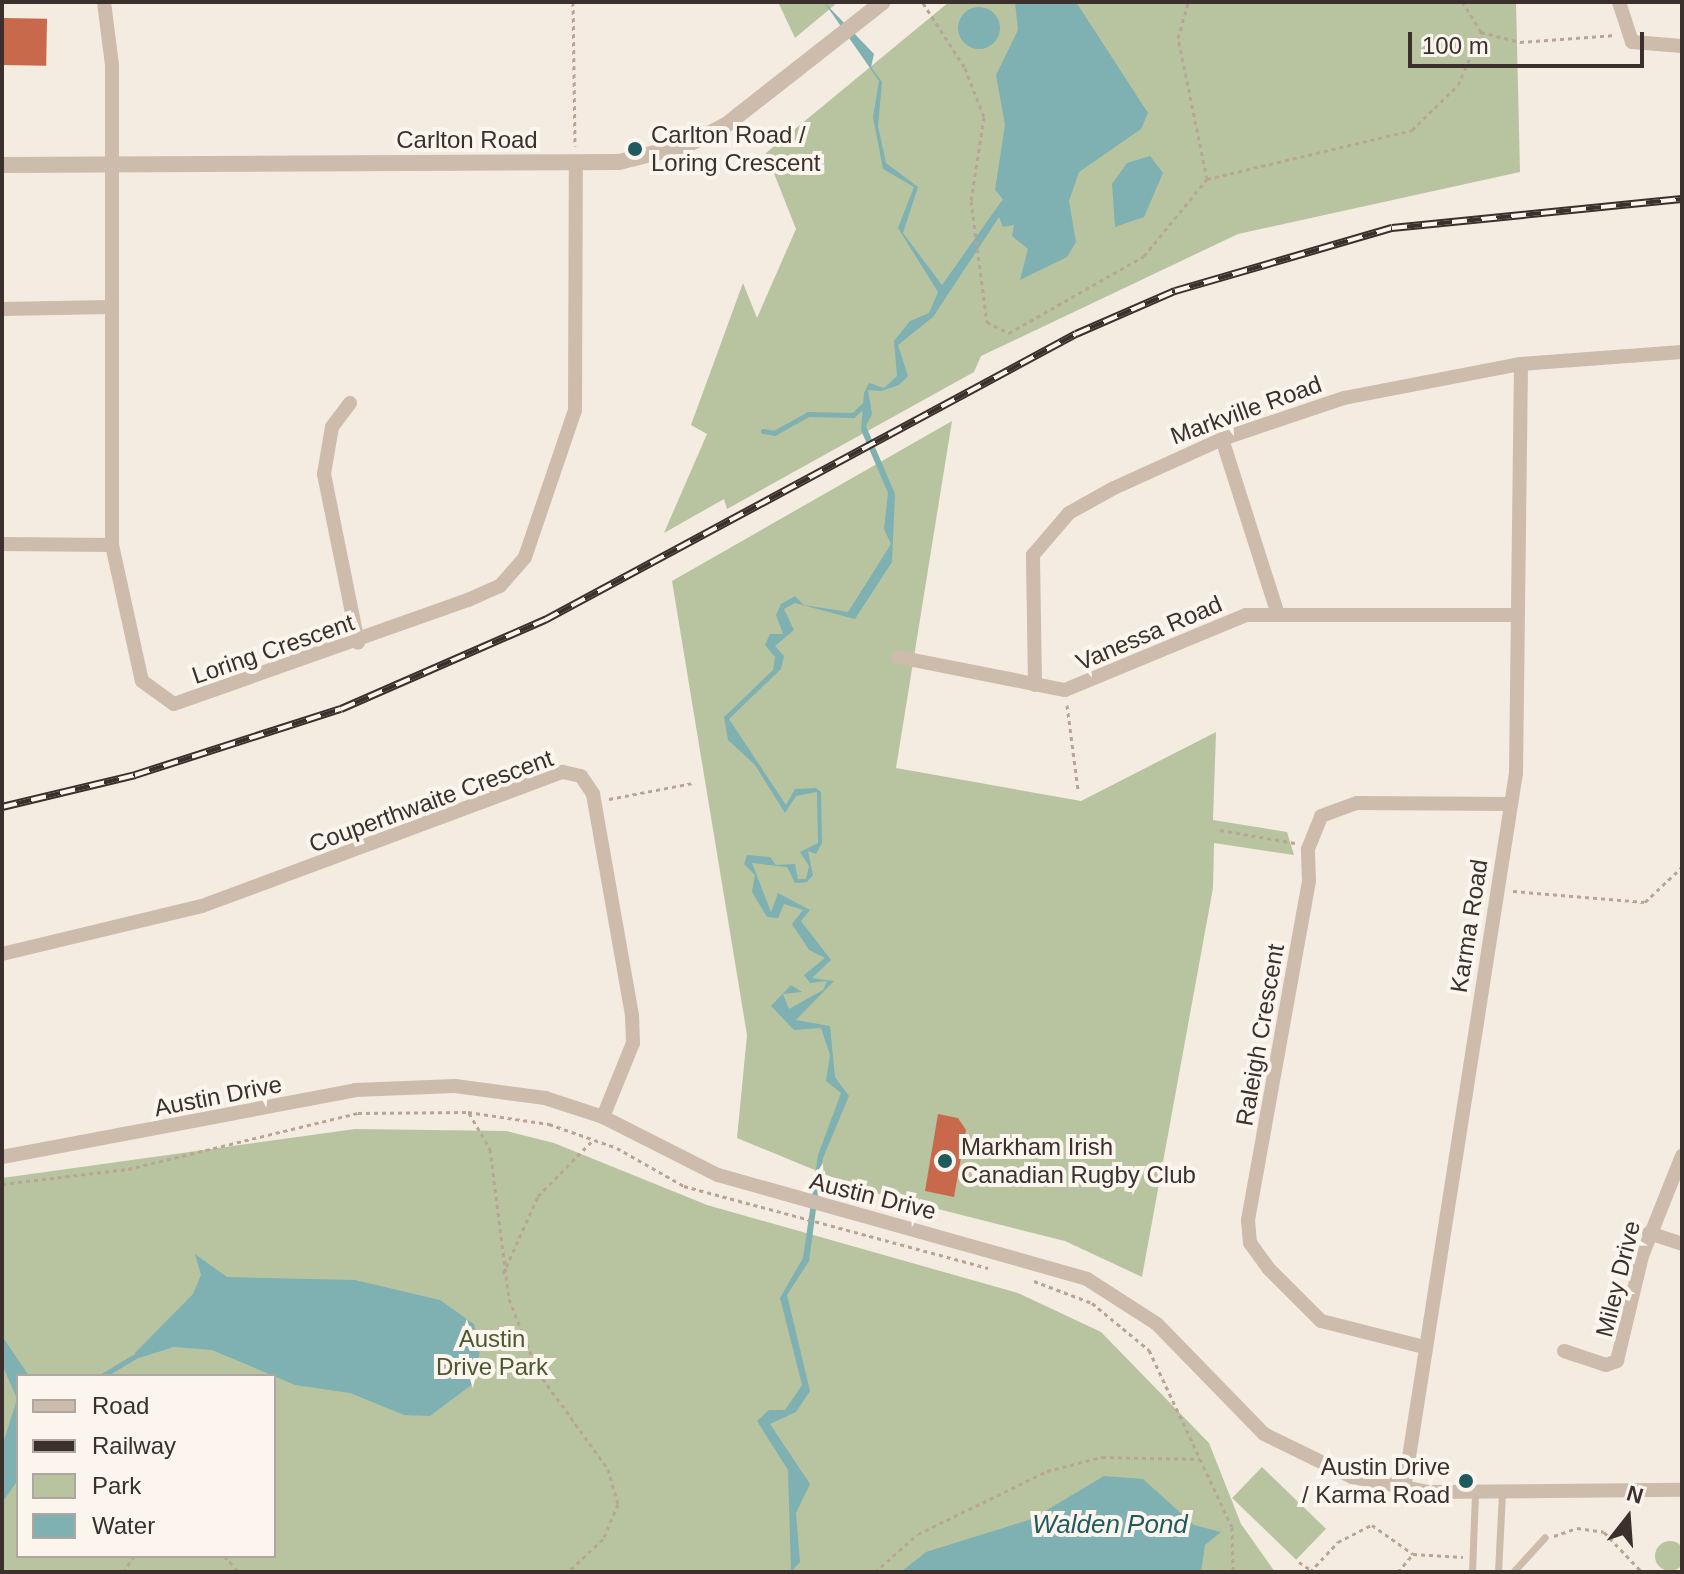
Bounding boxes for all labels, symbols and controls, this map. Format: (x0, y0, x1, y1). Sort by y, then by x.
scale bar (1412, 16, 1648, 66)
text: 100 m (1422, 32, 1489, 59)
place label: Carlton Road / Loring Crescent (651, 121, 820, 177)
street label: Carlton Road (396, 126, 538, 154)
marker: Carlton Road / Loring Crescent (626, 140, 644, 158)
street label: Markville Road (1167, 369, 1325, 451)
street label: Vanessa Road (1072, 589, 1226, 677)
street label: Loring Crescent (188, 608, 358, 690)
street label: Couperthwaite Crescent (305, 743, 557, 859)
street label: Karma Road (1444, 857, 1494, 995)
street label: Raleigh Crescent (1230, 942, 1290, 1128)
street label: Austin Drive (152, 1070, 284, 1122)
place label: Markham Irish Canadian Rugby Club (961, 1133, 1196, 1189)
marker: Markham Irish Canadian Rugby Club (936, 1152, 954, 1170)
street label: Austin Drive (807, 1166, 939, 1226)
street label: Miley Drive (1590, 1218, 1646, 1340)
park label: Austin Drive Park (436, 1325, 548, 1381)
legend (16, 1374, 276, 1558)
text: Road (92, 1392, 149, 1419)
text: Railway (92, 1432, 176, 1459)
place label: Austin Drive / Karma Road (1302, 1453, 1450, 1509)
text: Park (92, 1472, 141, 1499)
marker: Austin Drive / Karma Road (1457, 1472, 1475, 1490)
north arrow (1588, 1478, 1668, 1558)
text: N (1624, 1480, 1646, 1509)
water label: Walden Pond (1032, 1509, 1188, 1541)
text: Water (92, 1512, 155, 1539)

